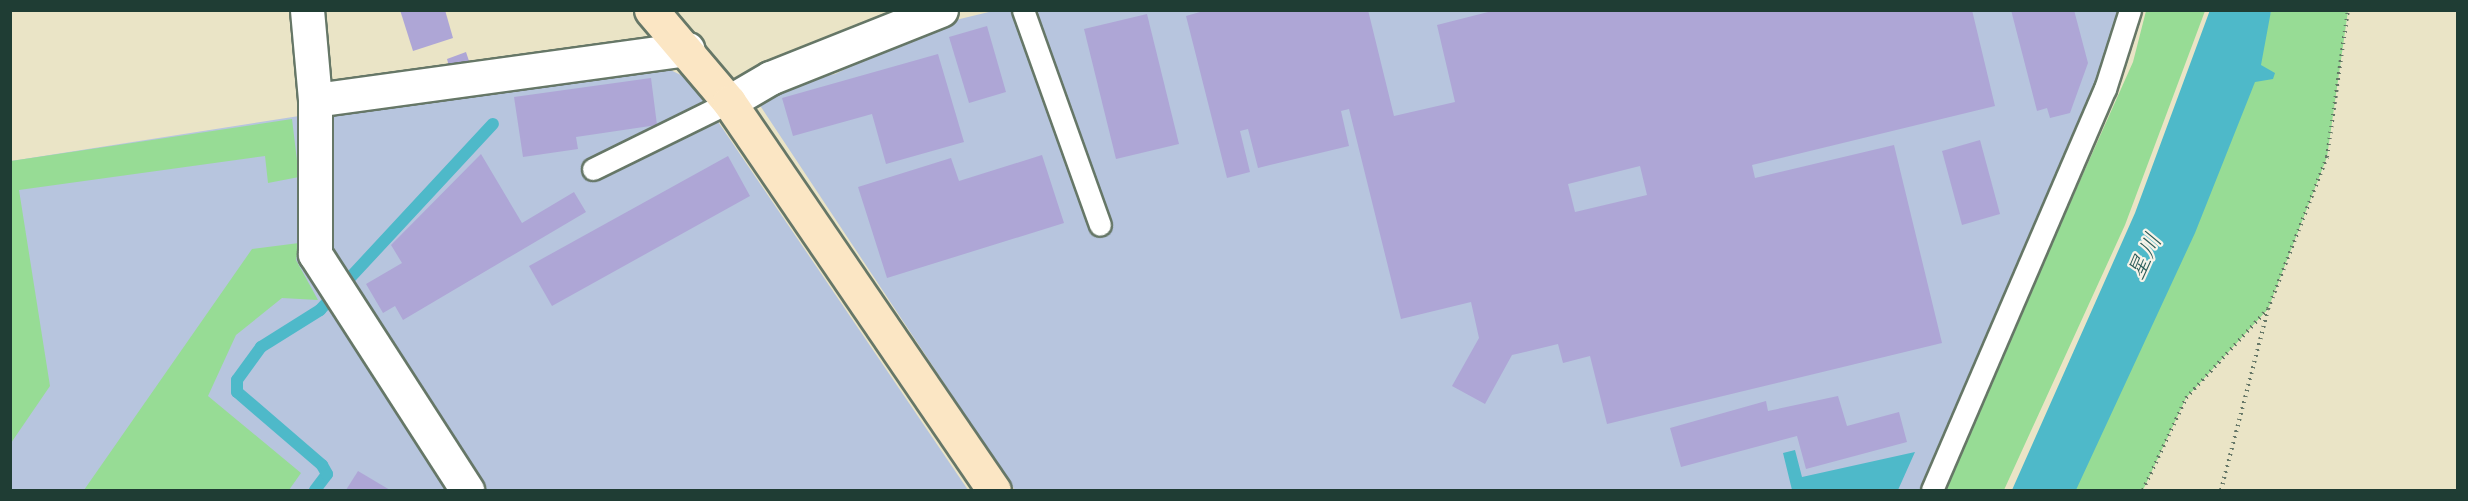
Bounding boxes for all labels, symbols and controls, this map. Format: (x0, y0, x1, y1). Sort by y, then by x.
water label: 星川 (2123, 229, 2169, 285)

